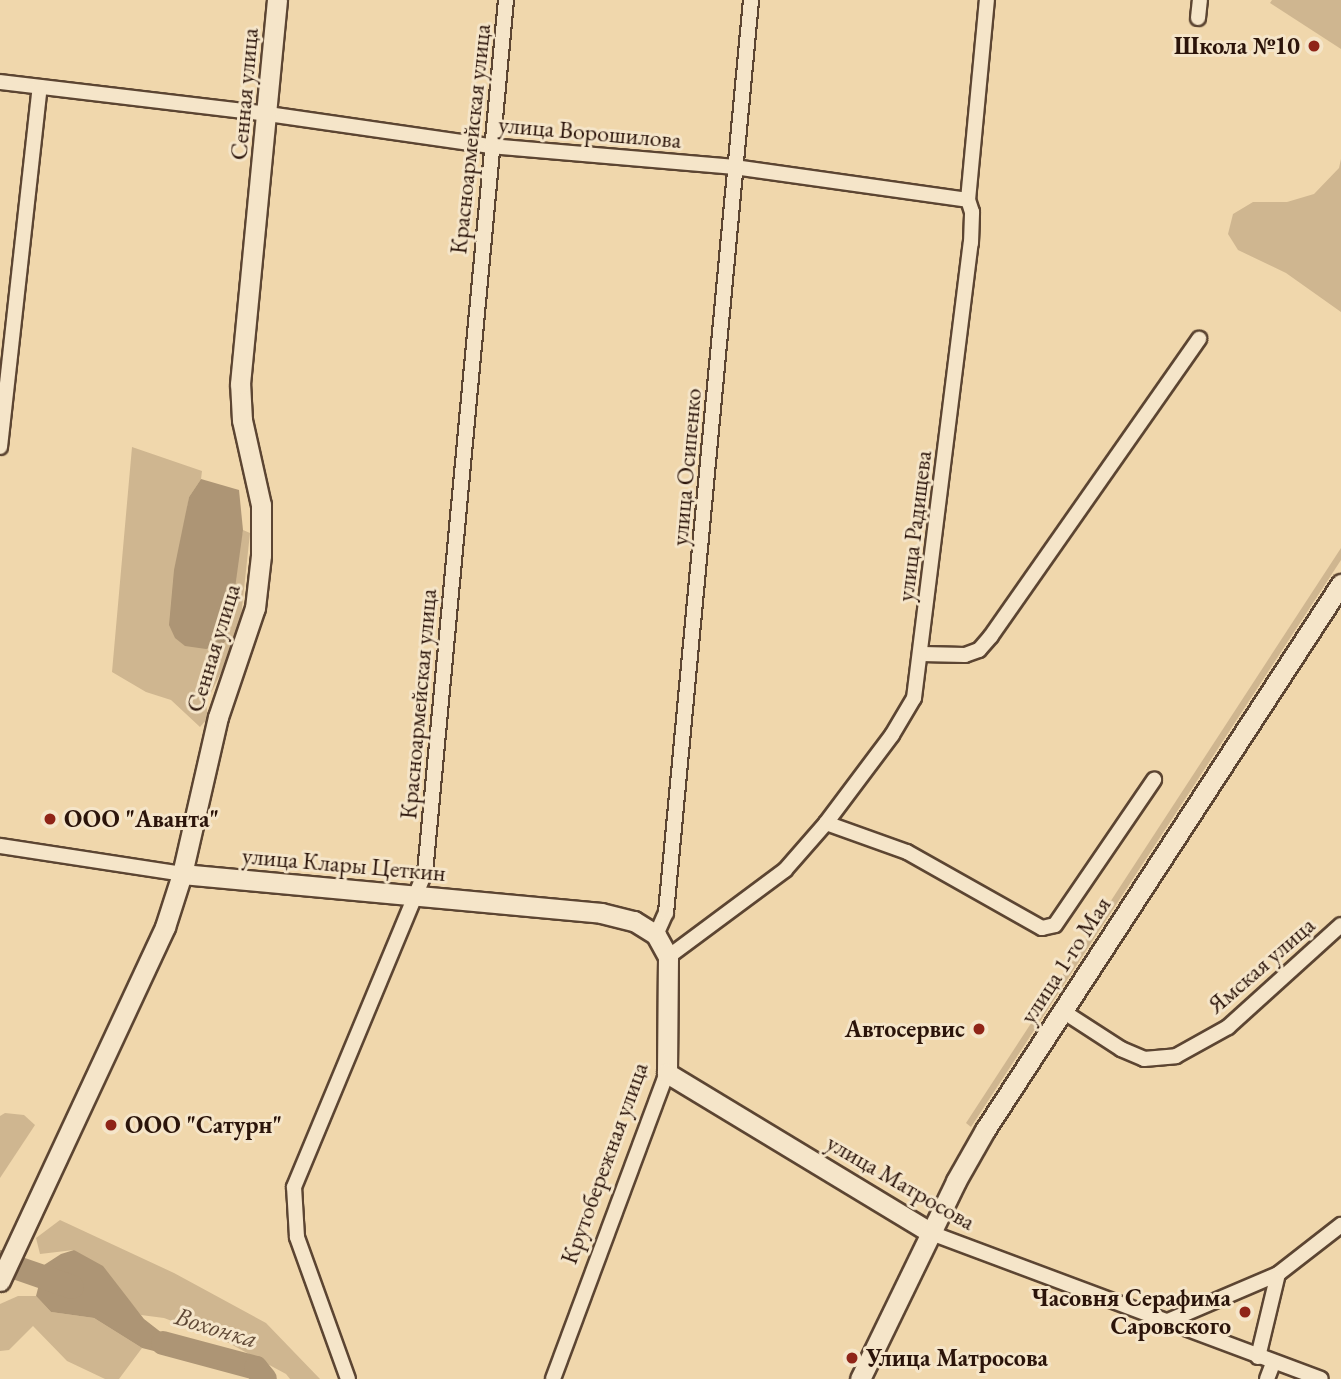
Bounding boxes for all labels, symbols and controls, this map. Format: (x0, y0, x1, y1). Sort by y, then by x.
street label: Красноармейская улица (444, 23, 496, 255)
street label: Сенная улица (224, 27, 264, 161)
place label: Школа №10 (1174, 32, 1300, 60)
marker: Школа №10 (1306, 38, 1322, 54)
street label: улица Ворошилова (497, 110, 683, 154)
street label: улица Осипенко (665, 387, 707, 547)
street label: улица Радищева (890, 449, 938, 603)
street label: Сенная улица (180, 580, 246, 716)
street label: Красноармейская улица (394, 588, 442, 820)
place label: ООО "Аванта" (64, 805, 219, 833)
marker: ООО "Аванта" (42, 811, 58, 827)
street label: улица Клары Цеткин (241, 841, 447, 887)
street label: улица 1-го Мая (1013, 891, 1117, 1029)
street label: Ямская улица (1201, 911, 1321, 1019)
place label: Автосервис (845, 1015, 965, 1043)
marker: Автосервис (971, 1021, 987, 1037)
street label: Крутобережная улица (554, 1058, 654, 1268)
place label: ООО "Сатурн" (125, 1111, 282, 1139)
marker: ООО "Сатурн" (103, 1117, 119, 1133)
street label: улица Матросова (822, 1128, 980, 1236)
place label: Часовня Серафима Саровского (1031, 1284, 1231, 1340)
water label: Вохонка (171, 1301, 261, 1355)
marker: Часовня Серафима Саровского (1237, 1304, 1253, 1320)
place label: Улица Матросова (866, 1344, 1048, 1372)
marker: Улица Матросова (844, 1350, 860, 1366)

